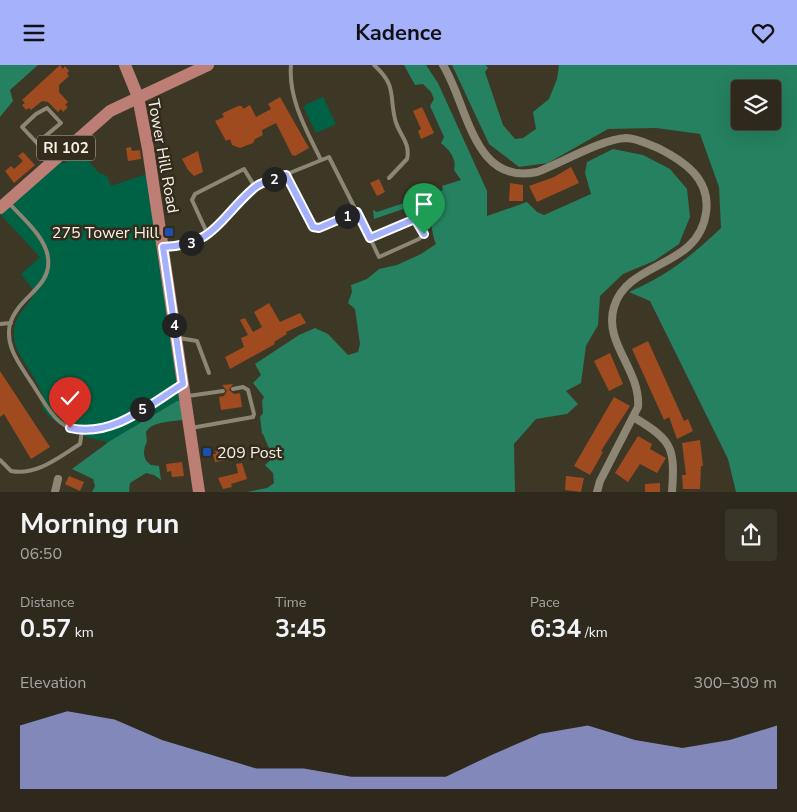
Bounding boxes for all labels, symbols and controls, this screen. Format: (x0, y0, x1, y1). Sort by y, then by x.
text: Kadence (355, 18, 442, 48)
icon: menu (20, 19, 48, 47)
icon: heart (749, 19, 777, 47)
map controls (731, 80, 781, 130)
button: layers (731, 80, 781, 130)
street label: Tower Hill Road (142, 97, 184, 215)
road number: RI 102 (37, 135, 95, 161)
pin: 2 (262, 167, 286, 191)
text: 2 (270, 170, 279, 189)
pin (403, 183, 445, 234)
icon: arrive (410, 190, 438, 218)
pin: 1 (334, 203, 360, 229)
text: 1 (343, 207, 352, 226)
place label: 275 Tower Hill (52, 222, 159, 244)
marker: 275 Tower Hill (163, 226, 175, 238)
pin: 3 (178, 231, 204, 255)
text: 3 (187, 234, 196, 253)
pin: 4 (162, 313, 186, 337)
text: 4 (170, 316, 179, 335)
pin (49, 377, 91, 428)
icon: check (56, 384, 84, 412)
pin: 5 (130, 397, 154, 421)
text: 5 (138, 400, 147, 419)
place label: 209 Post (217, 442, 282, 464)
marker: 209 Post (201, 446, 213, 458)
text: Morning run (20, 505, 179, 543)
button: share (725, 509, 777, 561)
text: 06:50 (20, 543, 62, 565)
text: Distance (20, 593, 74, 612)
text: Time (275, 593, 306, 612)
text: Pace (530, 593, 560, 612)
text: 0.57 (20, 612, 71, 646)
text: 3:45 (275, 612, 326, 646)
text: 6:34 (530, 612, 581, 646)
text: km (71, 623, 94, 642)
text: /km (581, 623, 608, 642)
text: Elevation (20, 672, 86, 694)
text: 300–309 m (694, 672, 777, 694)

